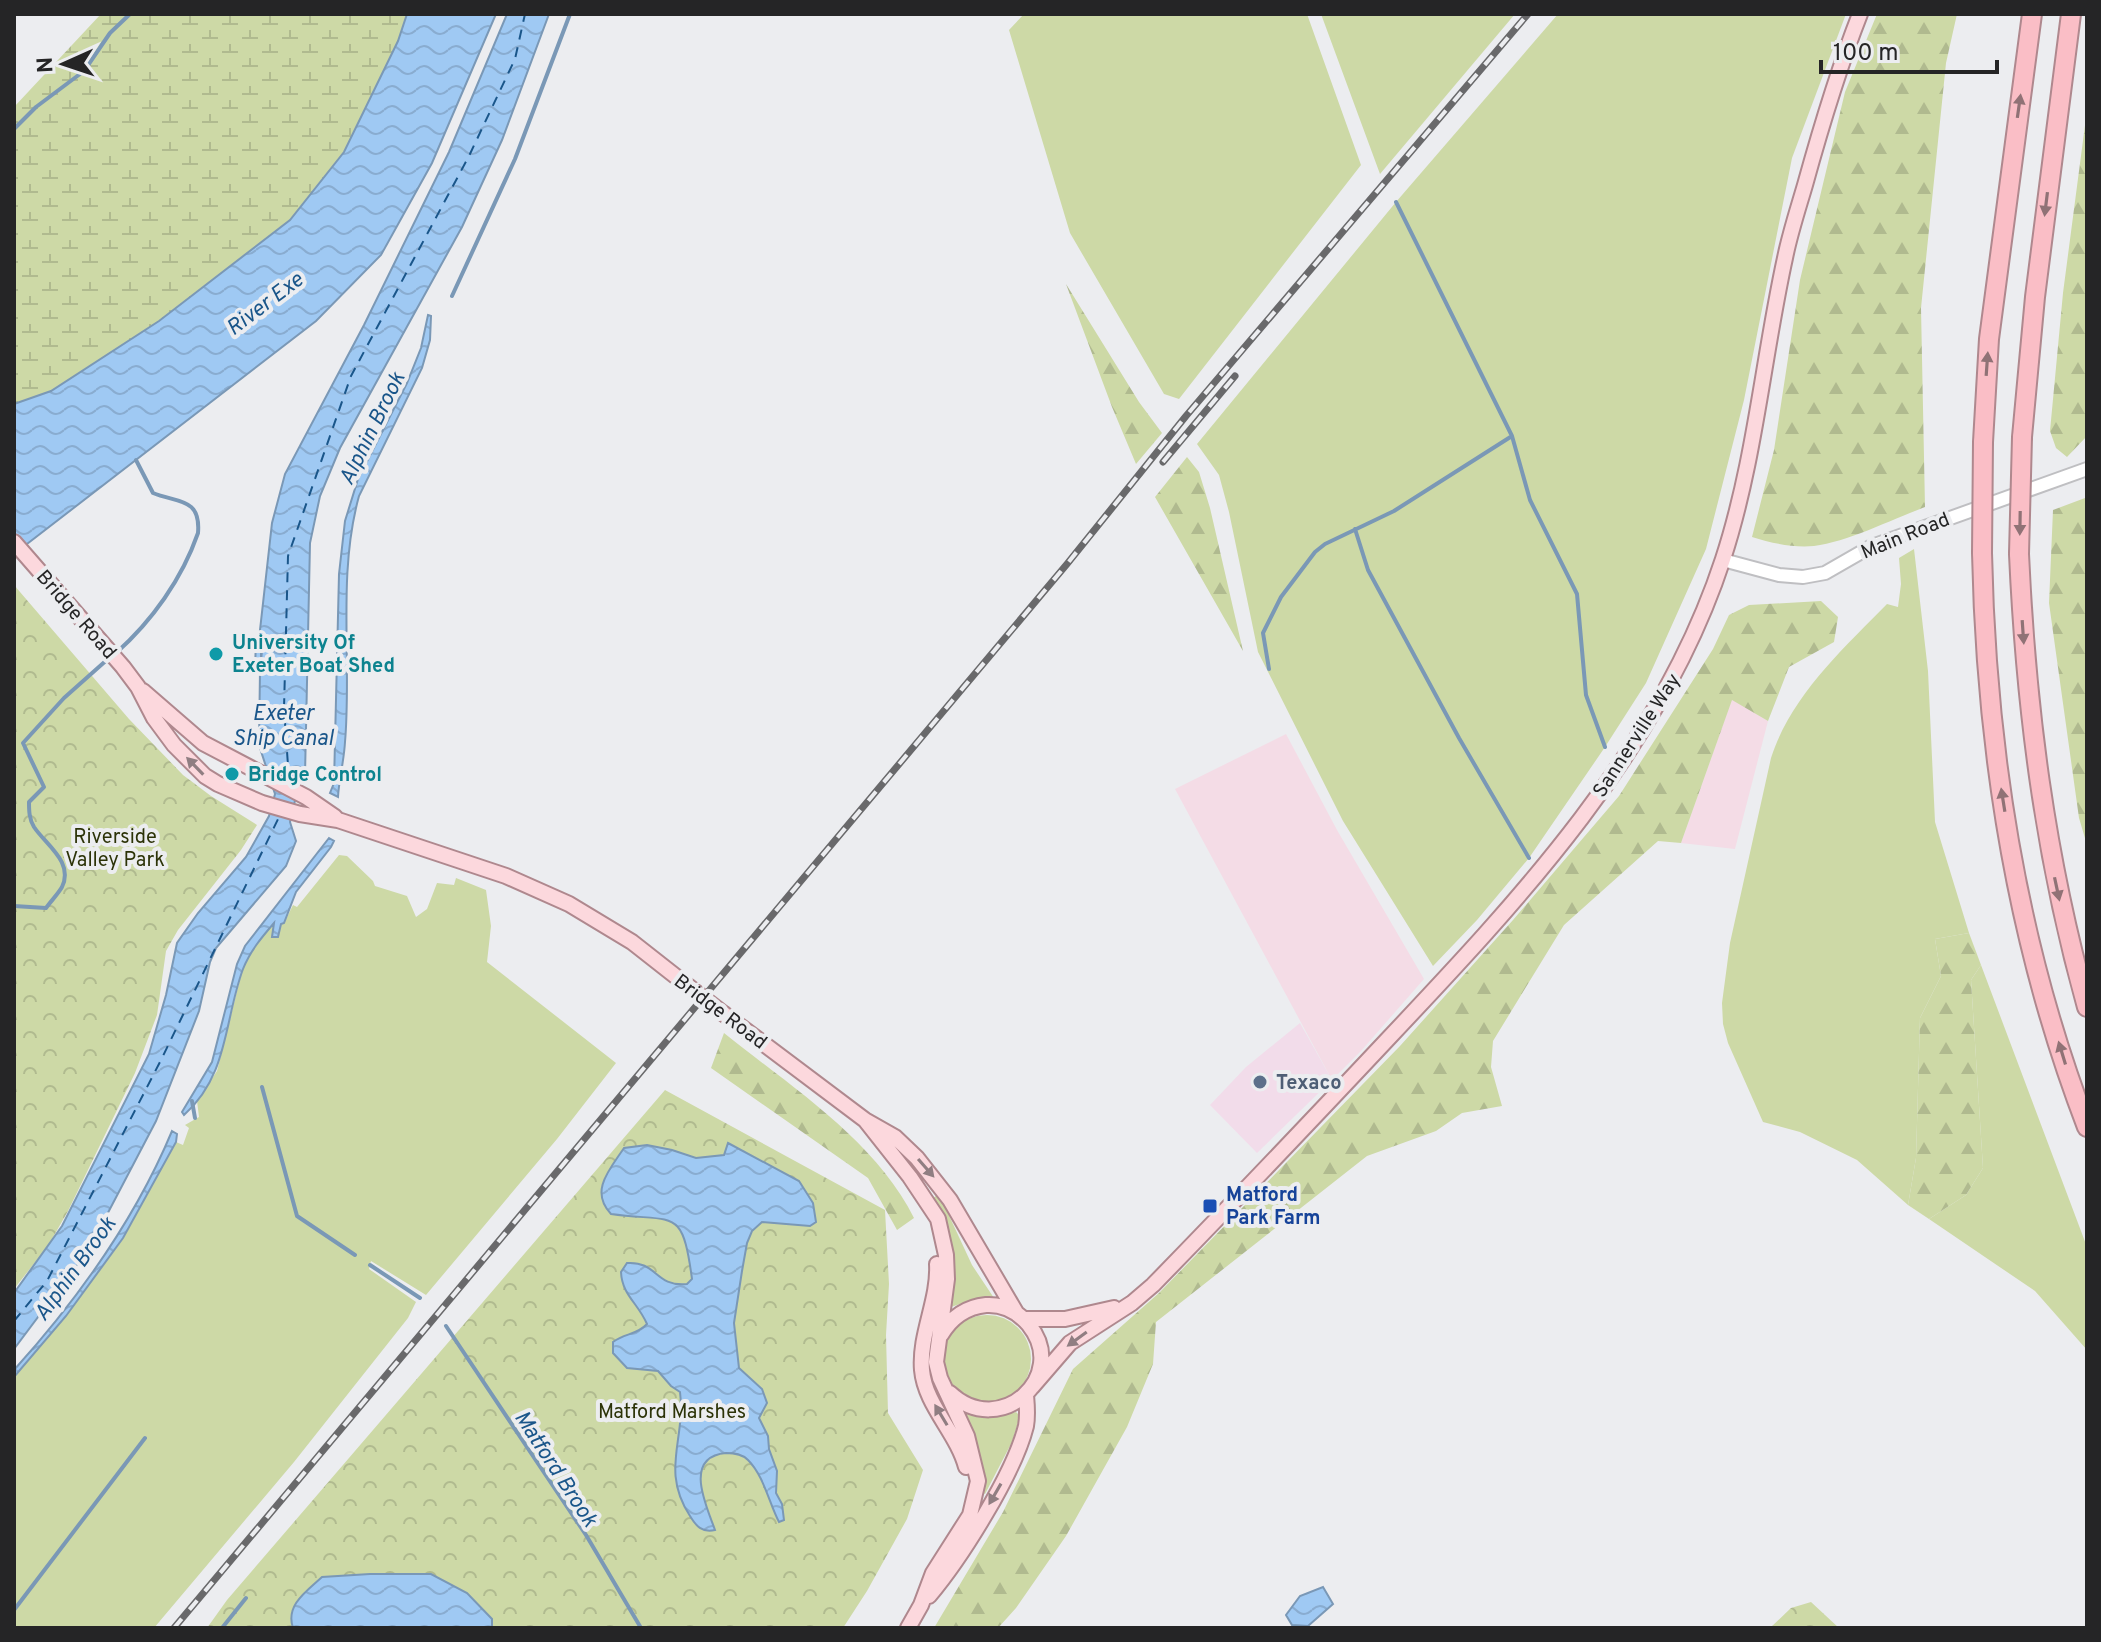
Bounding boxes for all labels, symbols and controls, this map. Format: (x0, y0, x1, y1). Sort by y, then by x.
north arrow (24, 24, 104, 104)
scale bar (1821, 24, 1997, 74)
text: 100 m (1833, 39, 1899, 69)
text: N (33, 56, 60, 74)
one-way arrow (2013, 93, 2026, 118)
one-way arrow (2039, 191, 2052, 216)
water label: River Exe (222, 267, 310, 343)
one-way arrow (1981, 351, 1994, 376)
water label: Alphin Brook (334, 367, 413, 490)
street label: Main Road (1858, 507, 1954, 566)
one-way arrow (2014, 511, 2026, 536)
street label: Bridge Road (30, 565, 121, 665)
one-way arrow (2017, 620, 2030, 645)
place label: University Of Exeter Boat Shed (232, 631, 395, 680)
marker: University Of Exeter Boat Shed (207, 645, 225, 663)
street label: Sannerville Way (1588, 669, 1688, 803)
water label: Exeter Ship Canal (233, 701, 335, 753)
one-way arrow (186, 757, 204, 776)
place label: Bridge Control (248, 763, 382, 789)
marker: Bridge Control (223, 765, 241, 783)
one-way arrow (1996, 787, 2009, 812)
park label: Riverside Valley Park (65, 825, 165, 874)
one-way arrow (2051, 877, 2064, 902)
street label: Bridge Road (668, 969, 772, 1056)
one-way arrow (2055, 1041, 2068, 1065)
place label: Texaco (1276, 1071, 1342, 1097)
marker: Texaco (1251, 1073, 1269, 1091)
one-way arrow (917, 1157, 934, 1177)
place label: Matford Park Farm (1226, 1183, 1321, 1232)
marker: Matford Park Farm (1201, 1197, 1219, 1215)
water label: Alphin Brook (29, 1211, 123, 1327)
one-way arrow (1066, 1331, 1088, 1347)
park label: Matford Marshes (598, 1400, 746, 1426)
one-way arrow (934, 1404, 948, 1426)
water label: Matford Brook (507, 1406, 603, 1533)
one-way arrow (988, 1483, 1002, 1505)

